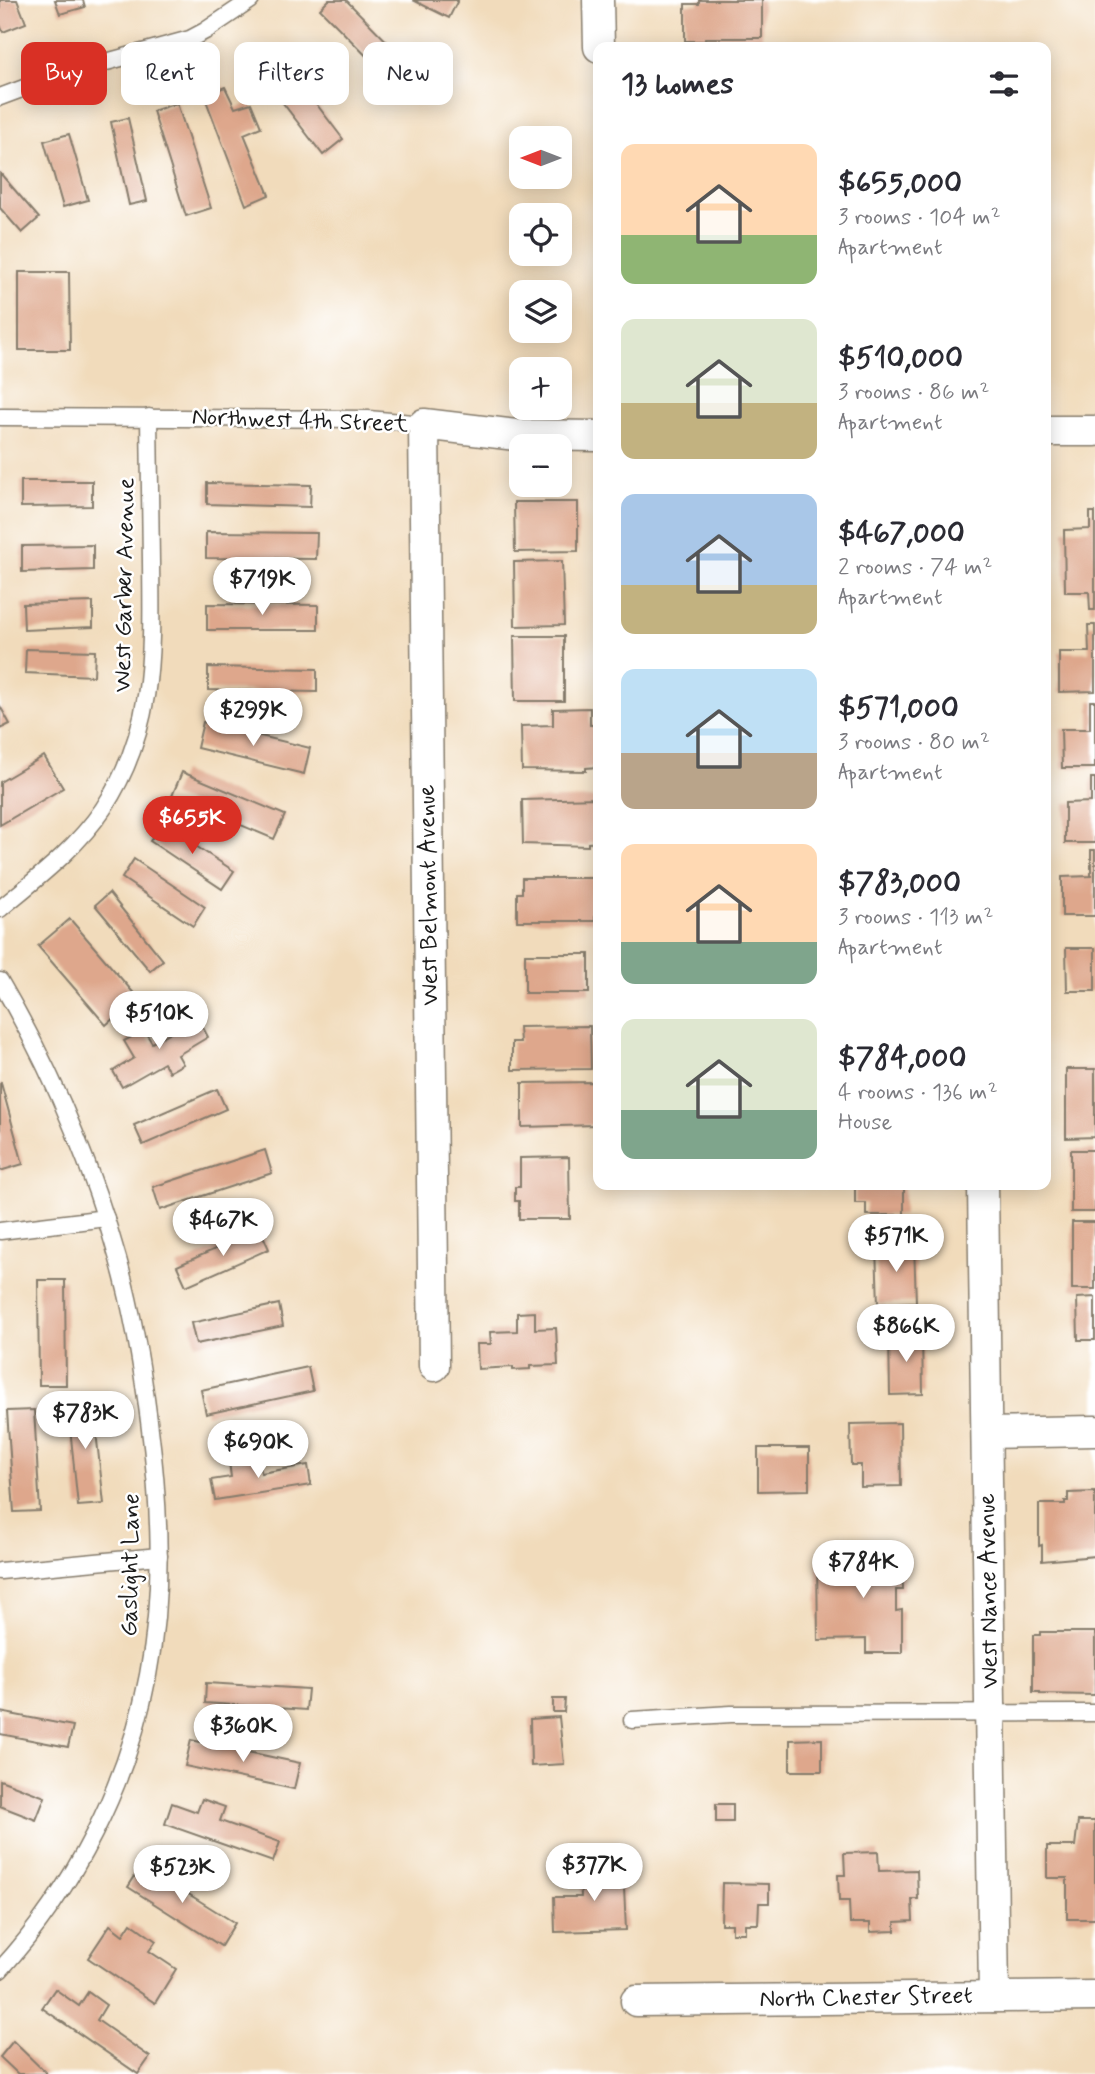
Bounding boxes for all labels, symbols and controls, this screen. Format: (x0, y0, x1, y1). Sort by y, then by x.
chip: Buy (21, 42, 107, 105)
chip: Rent (121, 42, 220, 105)
chip: Filters (234, 42, 349, 105)
chip: New (363, 42, 453, 105)
text: 13 homes (621, 65, 734, 104)
icon: filters (985, 65, 1023, 103)
north arrow (509, 126, 572, 189)
map controls (509, 126, 572, 497)
text: $655,000 (838, 164, 962, 203)
icon: home (677, 172, 761, 256)
button: locate (509, 203, 572, 266)
text: 3 rooms · 104 m² (838, 203, 1001, 233)
text: Apartment (838, 233, 943, 263)
button: layers (509, 280, 572, 343)
text: $510,000 (838, 339, 963, 378)
icon: home (677, 347, 761, 431)
button: + (509, 357, 572, 420)
text: 3 rooms · 86 m² (838, 378, 989, 408)
street label: Northwest 4th Street (191, 402, 409, 440)
text: Apartment (838, 408, 943, 438)
button: − (509, 434, 572, 497)
street label: West Garber Avenue (108, 477, 142, 693)
text: $467,000 (838, 514, 965, 553)
icon: home (677, 522, 761, 606)
text: 2 rooms · 74 m² (838, 553, 993, 583)
pin: $719K (213, 558, 311, 617)
text: $719K (229, 565, 295, 595)
text: Apartment (838, 583, 943, 613)
pin: $299K (204, 688, 302, 748)
text: $571,000 (838, 689, 959, 728)
text: $299K (220, 696, 286, 726)
icon: home (677, 697, 761, 781)
text: 3 rooms · 80 m² (838, 728, 990, 758)
text: Apartment (838, 758, 943, 788)
street label: West Belmont Avenue (412, 784, 446, 1006)
pin: $655K (143, 796, 241, 856)
text: $655K (159, 804, 225, 834)
text: $783,000 (838, 864, 961, 903)
icon: home (677, 872, 761, 956)
text: 3 rooms · 113 m² (838, 903, 993, 933)
text: Apartment (838, 933, 943, 963)
pin: $510K (110, 992, 208, 1051)
text: $510K (125, 999, 193, 1029)
text: $784,000 (838, 1039, 966, 1078)
icon: home (677, 1047, 761, 1131)
text: 4 rooms · 136 m² (838, 1078, 998, 1108)
text: House (838, 1108, 892, 1138)
pin: $467K (174, 1198, 272, 1258)
text: $467K (189, 1206, 257, 1236)
pin: $571K (847, 1214, 945, 1274)
text: $571K (864, 1222, 928, 1252)
pin: $866K (857, 1304, 955, 1364)
text: $866K (873, 1312, 939, 1342)
pin: $783K (36, 1392, 134, 1451)
text: $783K (52, 1399, 118, 1429)
pin: $690K (209, 1420, 307, 1480)
text: $690K (223, 1428, 293, 1458)
street label: Gaslight Lane (114, 1493, 148, 1637)
street label: West Nance Avenue (972, 1493, 1006, 1689)
pin: $784K (814, 1540, 912, 1600)
text: $784K (828, 1548, 898, 1578)
pin: $360K (194, 1704, 292, 1764)
text: $360K (210, 1712, 276, 1742)
pin: $377K (545, 1843, 643, 1903)
pin: $523K (133, 1846, 231, 1905)
text: $377K (562, 1851, 626, 1881)
text: $523K (149, 1853, 215, 1883)
street label: North Chester Street (759, 1981, 973, 2015)

